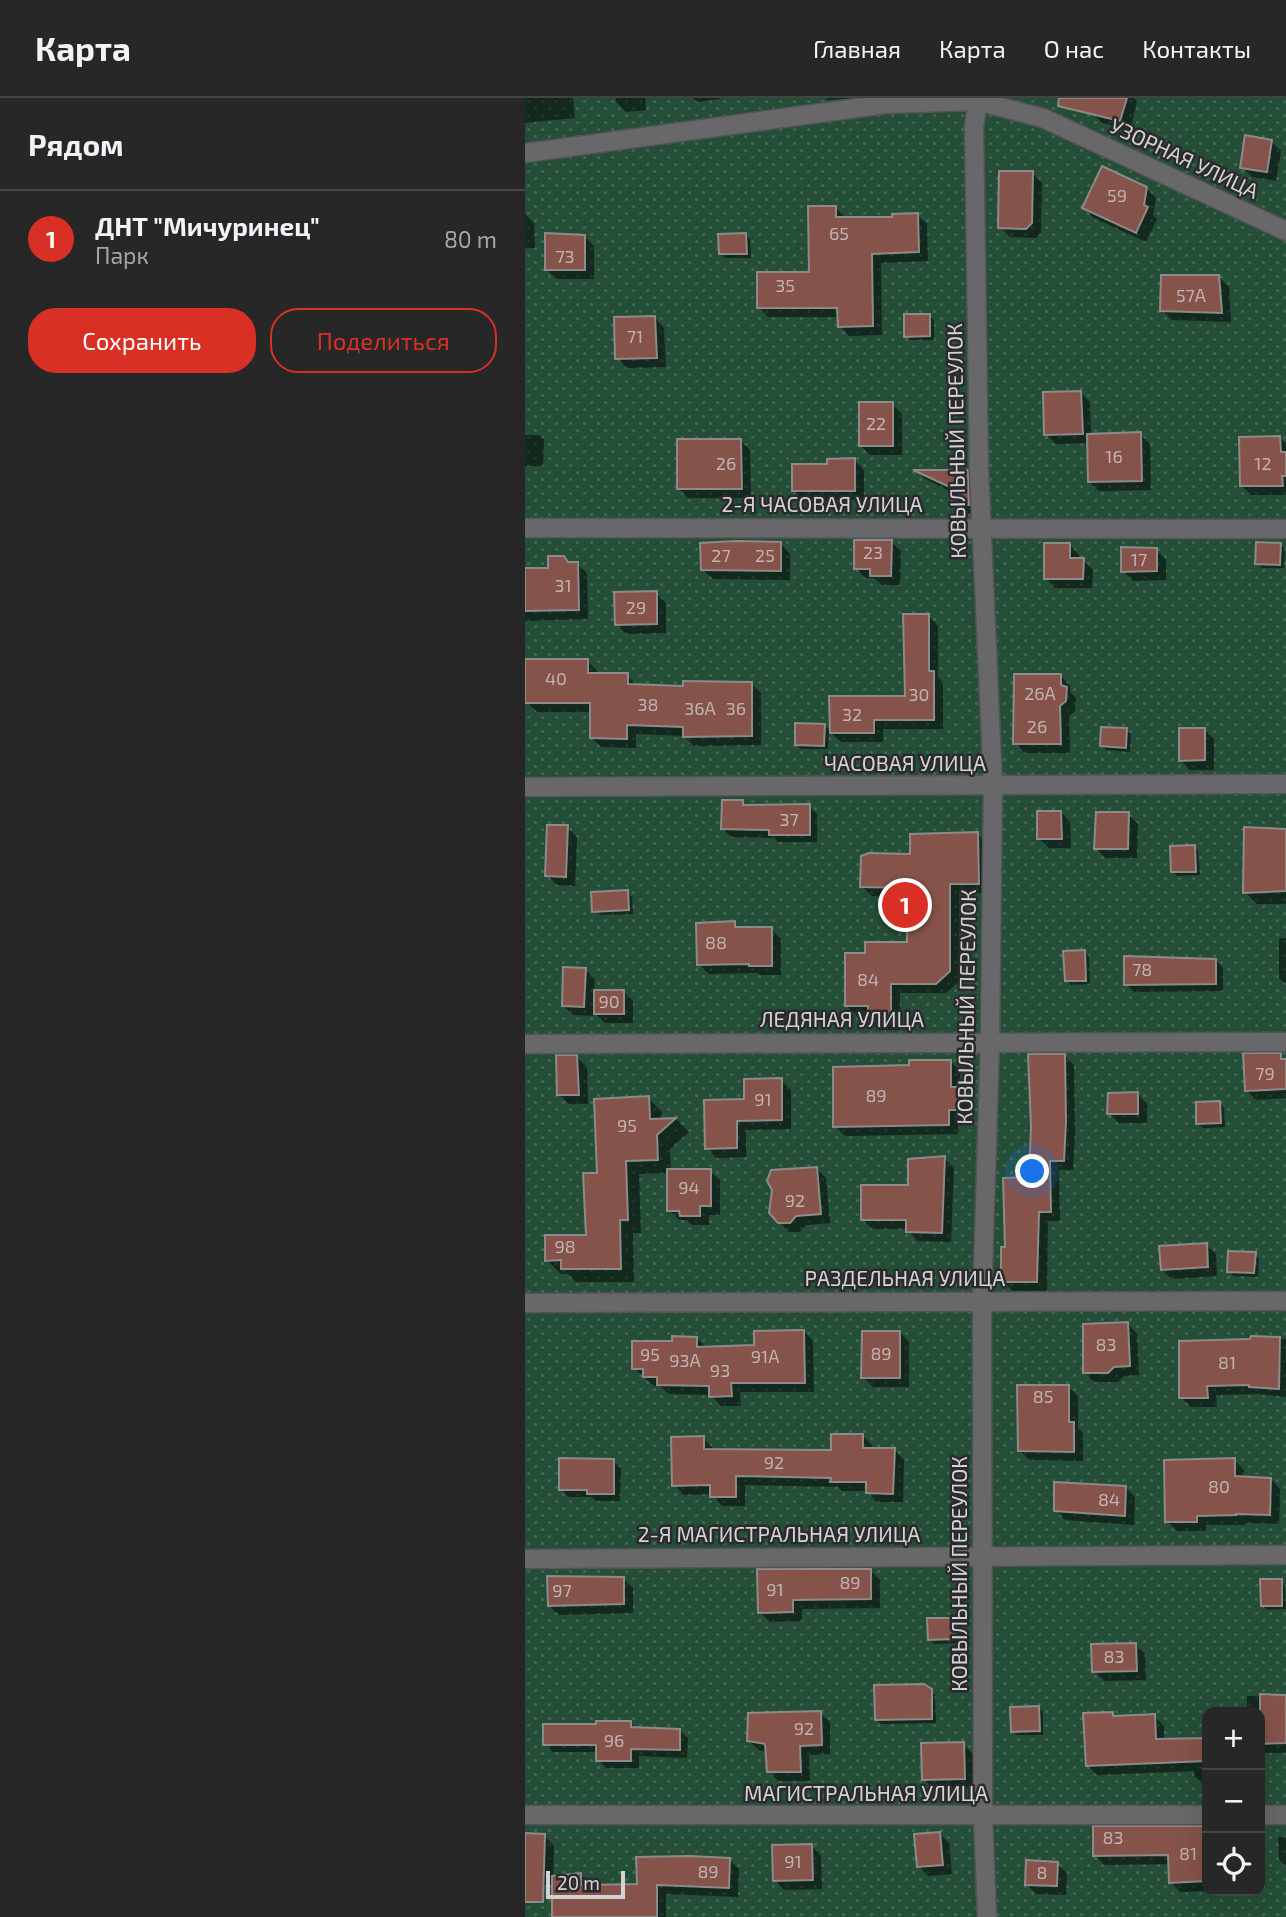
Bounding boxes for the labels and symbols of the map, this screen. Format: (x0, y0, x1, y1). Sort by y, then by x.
street label: УЗОРНАЯ УЛИЦА (1106, 112, 1263, 203)
house number: 59 (1107, 184, 1127, 206)
house number: 65 (829, 222, 849, 244)
house number: 73 (555, 245, 575, 267)
house number: 35 (775, 274, 795, 296)
house number: 57А (1176, 284, 1207, 306)
street label: КОВЫЛЬНЫЙ ПЕРЕУЛОК (941, 323, 970, 559)
house number: 71 (627, 325, 643, 347)
house number: 22 (866, 412, 886, 434)
house number: 16 (1105, 445, 1123, 467)
house number: 26 (716, 452, 736, 474)
house number: 12 (1254, 452, 1272, 474)
street label: 2-Я ЧАСОВАЯ УЛИЦА (722, 491, 922, 516)
house number: 23 (863, 541, 883, 563)
house number: 27 (711, 544, 731, 566)
house number: 25 (755, 544, 775, 566)
house number: 17 (1131, 548, 1147, 570)
house number: 31 (554, 574, 572, 596)
house number: 29 (626, 596, 646, 618)
house number: 40 (545, 667, 567, 689)
house number: 26А (1024, 682, 1057, 704)
house number: 30 (909, 683, 929, 705)
house number: 38 (638, 693, 658, 715)
house number: 36А (684, 697, 717, 719)
house number: 36 (726, 697, 746, 719)
house number: 32 (842, 703, 862, 725)
house number: 26 (1027, 715, 1047, 737)
street label: ЧАСОВАЯ УЛИЦА (824, 750, 986, 775)
house number: 37 (779, 808, 799, 830)
pin: 1 (882, 879, 928, 931)
street label: КОВЫЛЬНЫЙ ПЕРЕУЛОК (951, 889, 980, 1125)
house number: 88 (705, 931, 727, 953)
house number: 78 (1132, 958, 1152, 980)
house number: 84 (857, 968, 879, 990)
house number: 90 (598, 990, 620, 1012)
street label: ЛЕДЯНАЯ УЛИЦА (760, 1006, 924, 1031)
house number: 79 (1255, 1062, 1275, 1084)
house number: 89 (865, 1084, 887, 1106)
house number: 91 (754, 1088, 772, 1110)
house number: 95 (617, 1114, 637, 1136)
your location (1015, 1154, 1049, 1188)
house number: 94 (678, 1176, 700, 1198)
house number: 92 (785, 1189, 805, 1211)
house number: 98 (554, 1235, 576, 1257)
street label: РАЗДЕЛЬНАЯ УЛИЦА (805, 1265, 1005, 1290)
house number: 83 (1096, 1333, 1116, 1355)
house number: 89 (870, 1342, 892, 1364)
house number: 95 (640, 1343, 660, 1365)
house number: 91А (751, 1345, 780, 1367)
house number: 93А (669, 1349, 702, 1371)
house number: 81 (1218, 1351, 1236, 1373)
house number: 93 (710, 1359, 730, 1381)
house number: 85 (1033, 1385, 1053, 1407)
house number: 92 (764, 1451, 784, 1473)
street label: КОВЫЛЬНЫЙ ПЕРЕУЛОК (946, 1456, 971, 1692)
house number: 80 (1208, 1475, 1230, 1497)
house number: 84 (1098, 1488, 1120, 1510)
street label: 2-Я МАГИСТРАЛЬНАЯ УЛИЦА (638, 1521, 920, 1546)
house number: 89 (839, 1571, 861, 1593)
house number: 91 (766, 1578, 784, 1600)
house number: 97 (552, 1579, 572, 1601)
house number: 83 (1104, 1645, 1124, 1667)
house number: 92 (794, 1717, 814, 1739)
house number: 96 (604, 1729, 624, 1751)
street label: МАГИСТРАЛЬНАЯ УЛИЦА (744, 1780, 988, 1805)
house number: 83 (1103, 1826, 1123, 1848)
house number: 81 (1179, 1842, 1197, 1864)
house number: 91 (784, 1850, 802, 1872)
house number: 89 (697, 1860, 719, 1882)
house number: 8 (1037, 1861, 1047, 1883)
scale bar (546, 1868, 625, 1900)

